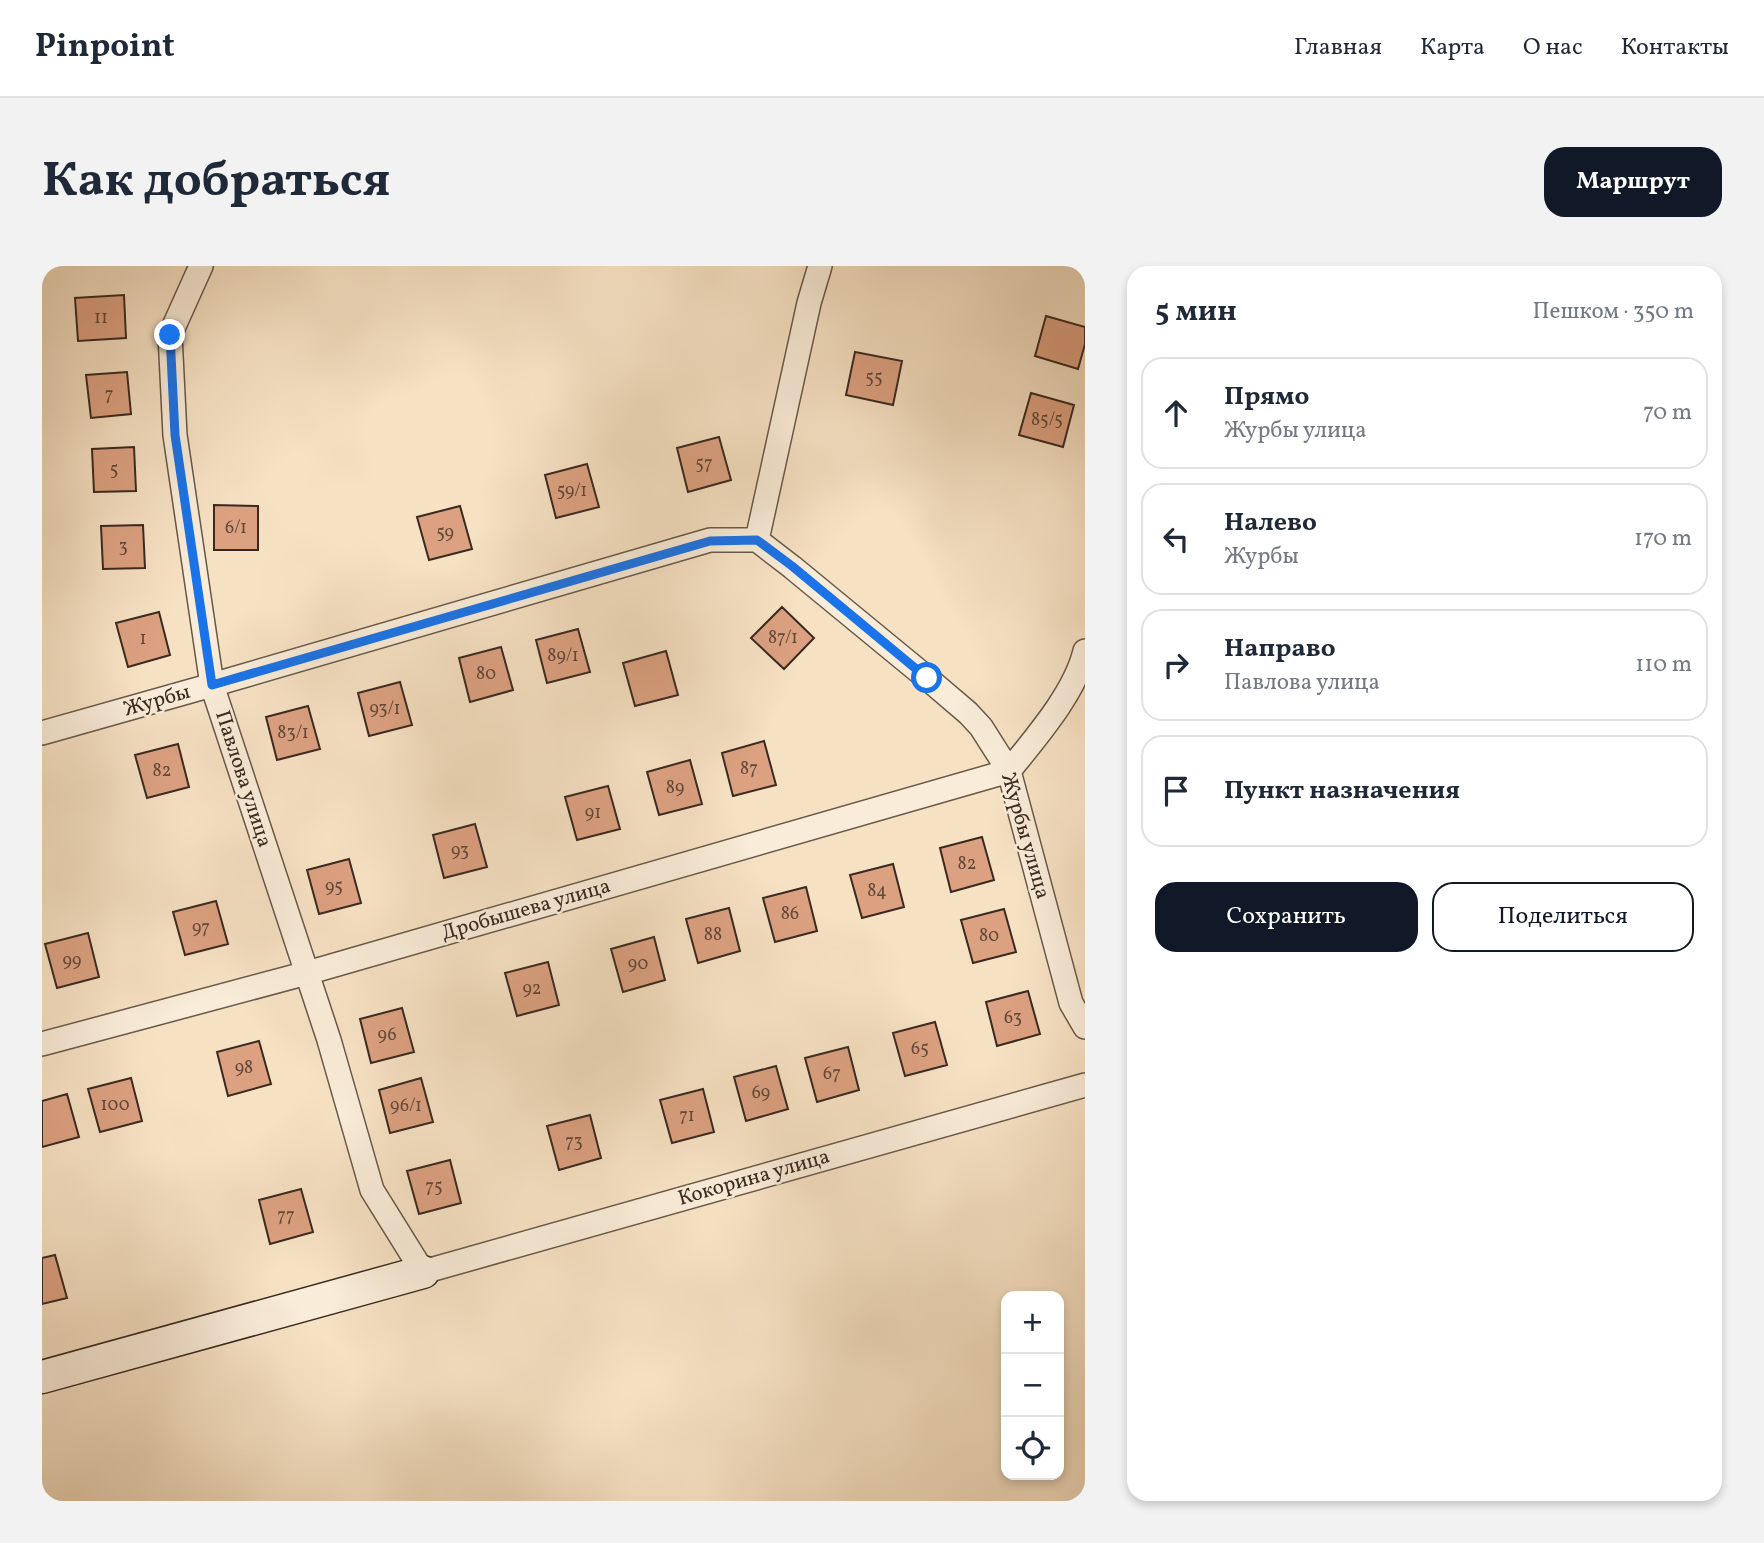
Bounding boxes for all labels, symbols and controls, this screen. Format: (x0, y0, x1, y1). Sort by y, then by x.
text: Pinpoint (35, 25, 175, 71)
text: Главная (1294, 31, 1382, 65)
text: Карта (1420, 31, 1485, 65)
text: О нас (1523, 31, 1583, 65)
text: Контакты (1621, 31, 1729, 65)
button: Маршрут (1544, 147, 1722, 217)
text: Как добраться (42, 148, 390, 217)
text: 5 мин (1155, 291, 1237, 333)
text: Пешком · 350 m (1532, 296, 1694, 328)
house number: 11 (94, 306, 108, 331)
route end (154, 319, 185, 350)
house number: 55 (865, 366, 883, 391)
text: Прямо (1224, 379, 1309, 415)
house number: 7 (105, 383, 113, 408)
icon: ahead (1157, 394, 1195, 432)
text: 70 m (1643, 397, 1692, 429)
house number: 85/5 (1031, 408, 1063, 433)
text: Журбы улица (1224, 415, 1367, 447)
house number: 57 (695, 452, 713, 477)
house number: 5 (110, 458, 118, 483)
house number: 59/1 (557, 479, 587, 504)
text: Налево (1224, 505, 1317, 541)
house number: 6/1 (225, 516, 247, 541)
icon: left (1157, 520, 1195, 558)
house number: 59 (436, 521, 454, 546)
text: 170 m (1634, 523, 1692, 555)
house number: 3 (118, 535, 128, 560)
text: Журбы (1224, 541, 1299, 573)
house number: 87/1 (768, 626, 798, 651)
house number: 1 (140, 627, 146, 652)
text: Направо (1224, 631, 1336, 667)
house number: 89/1 (547, 644, 579, 669)
icon: right (1157, 646, 1195, 684)
text: 110 m (1635, 649, 1692, 681)
house number: 80 (476, 662, 496, 687)
route start (911, 662, 942, 693)
text: Павлова улица (1224, 667, 1380, 699)
street label: Журбы (120, 678, 194, 724)
house number: 93/1 (369, 697, 401, 722)
street label: Павлова улица (207, 707, 279, 851)
house number: 83/1 (277, 721, 309, 746)
house number: 87 (740, 757, 758, 782)
house number: 82 (153, 759, 171, 784)
street label: Журбы улица (993, 769, 1057, 903)
icon: arrive (1157, 772, 1195, 810)
text: Пункт назначения (1224, 773, 1460, 809)
house number: 89 (666, 776, 684, 801)
house number: 91 (585, 801, 601, 826)
house number: 93 (451, 839, 469, 864)
house number: 82 (958, 852, 976, 877)
street label: Дробышева улица (438, 872, 614, 948)
house number: 95 (325, 875, 343, 900)
house number: 84 (867, 879, 887, 904)
button: Сохранить (1155, 882, 1418, 952)
button: Поделиться (1432, 882, 1694, 952)
house number: 86 (781, 902, 799, 927)
house number: 97 (192, 916, 210, 941)
house number: 88 (704, 923, 722, 948)
house number: 80 (979, 924, 999, 949)
house number: 99 (63, 949, 81, 974)
house number: 90 (628, 952, 648, 977)
house number: 92 (522, 977, 542, 1002)
house number: 63 (1004, 1006, 1022, 1031)
house number: 96 (377, 1023, 397, 1048)
house number: 65 (911, 1037, 929, 1062)
house number: 98 (235, 1056, 253, 1081)
house number: 67 (823, 1062, 841, 1087)
house number: 69 (752, 1081, 770, 1106)
house number: 100 (101, 1093, 130, 1118)
house number: 96/1 (390, 1094, 422, 1119)
house number: 71 (679, 1104, 695, 1129)
house number: 73 (565, 1130, 583, 1155)
street label: Кокорина улица (675, 1142, 833, 1214)
house number: 75 (425, 1175, 443, 1200)
house number: 77 (277, 1204, 295, 1229)
map controls (1001, 1291, 1064, 1480)
button: + (1001, 1291, 1064, 1354)
button: − (1001, 1354, 1064, 1417)
button: locate (1001, 1417, 1064, 1480)

